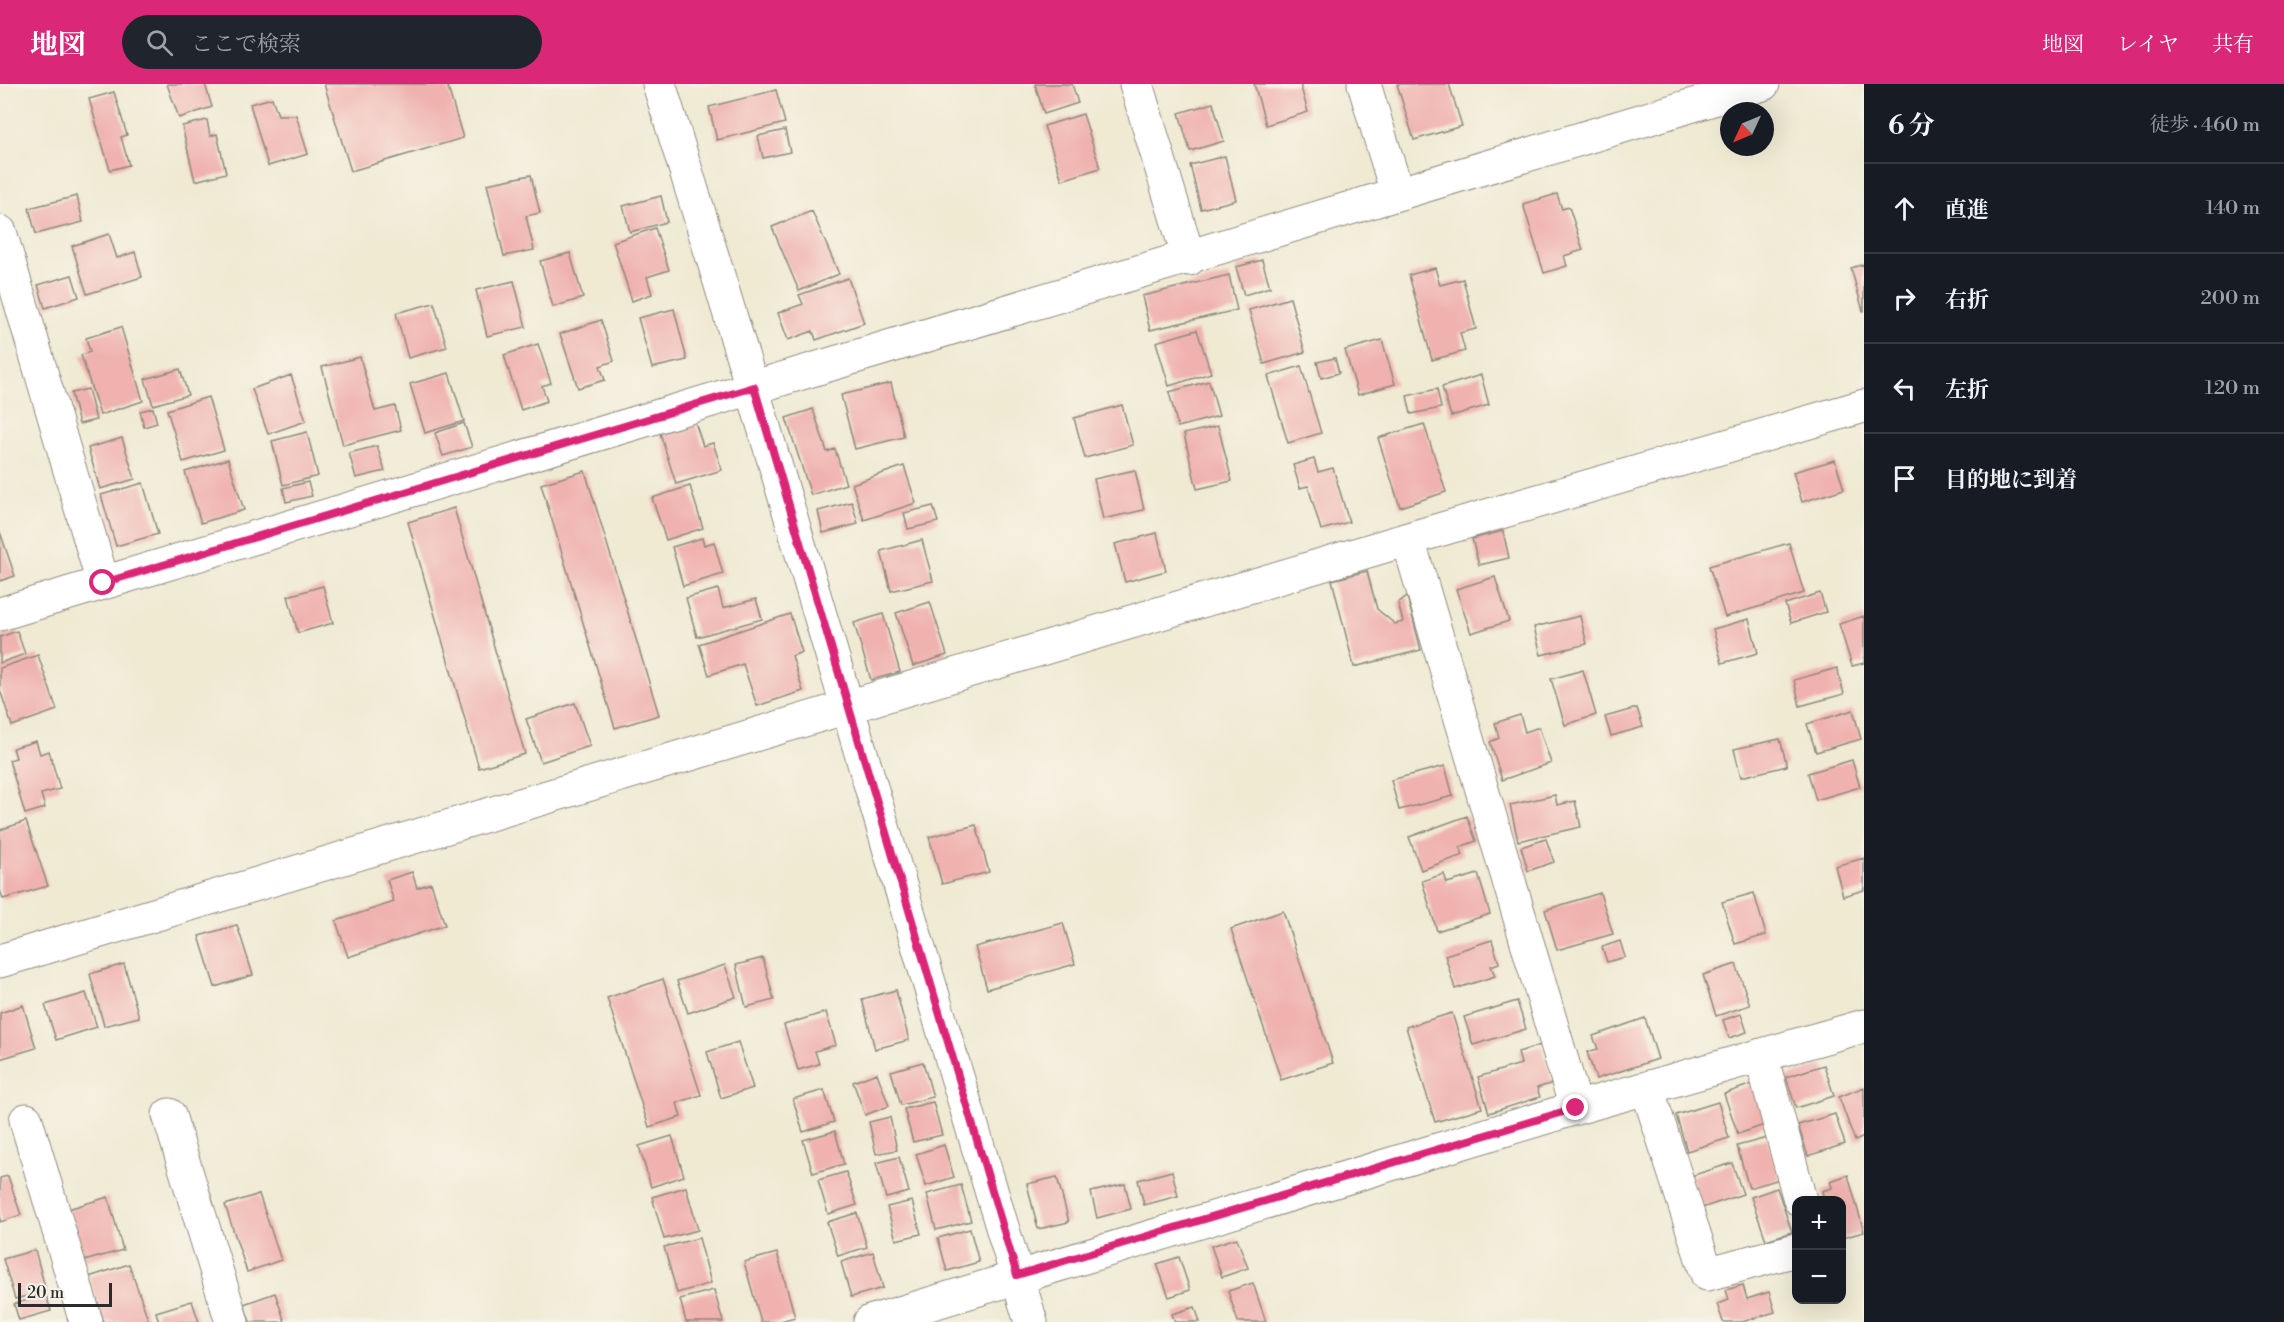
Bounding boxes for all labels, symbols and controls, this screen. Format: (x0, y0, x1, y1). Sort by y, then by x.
search box (122, 15, 542, 69)
icon: search (143, 26, 176, 59)
text: 地図 (30, 28, 86, 63)
text: ここで検索 (191, 31, 301, 58)
text: 地図 (2042, 32, 2084, 58)
text: レイヤ (2117, 32, 2179, 58)
text: 共有 (2212, 32, 2254, 58)
north arrow (1720, 102, 1774, 156)
text: 6 分 (1888, 110, 1935, 142)
text: 徒歩 · 460 m (2150, 113, 2260, 138)
icon: ahead (1888, 192, 1921, 225)
text: 140 m (2205, 196, 2260, 221)
text: 直進 (1945, 197, 1989, 224)
icon: right (1888, 282, 1921, 315)
text: 200 m (2200, 286, 2260, 311)
text: 右折 (1945, 287, 1989, 314)
icon: left (1888, 372, 1921, 405)
text: 120 m (2205, 376, 2260, 401)
text: 左折 (1945, 377, 1989, 404)
icon: arrive (1888, 462, 1921, 495)
text: 目的地に到着 (1945, 467, 2077, 494)
route start (89, 569, 115, 595)
route end (1562, 1094, 1588, 1120)
map controls (1792, 1196, 1846, 1304)
button: + (1792, 1196, 1846, 1250)
button: − (1792, 1250, 1846, 1304)
scale bar (18, 1280, 112, 1308)
text: 20 m (27, 1283, 64, 1303)

